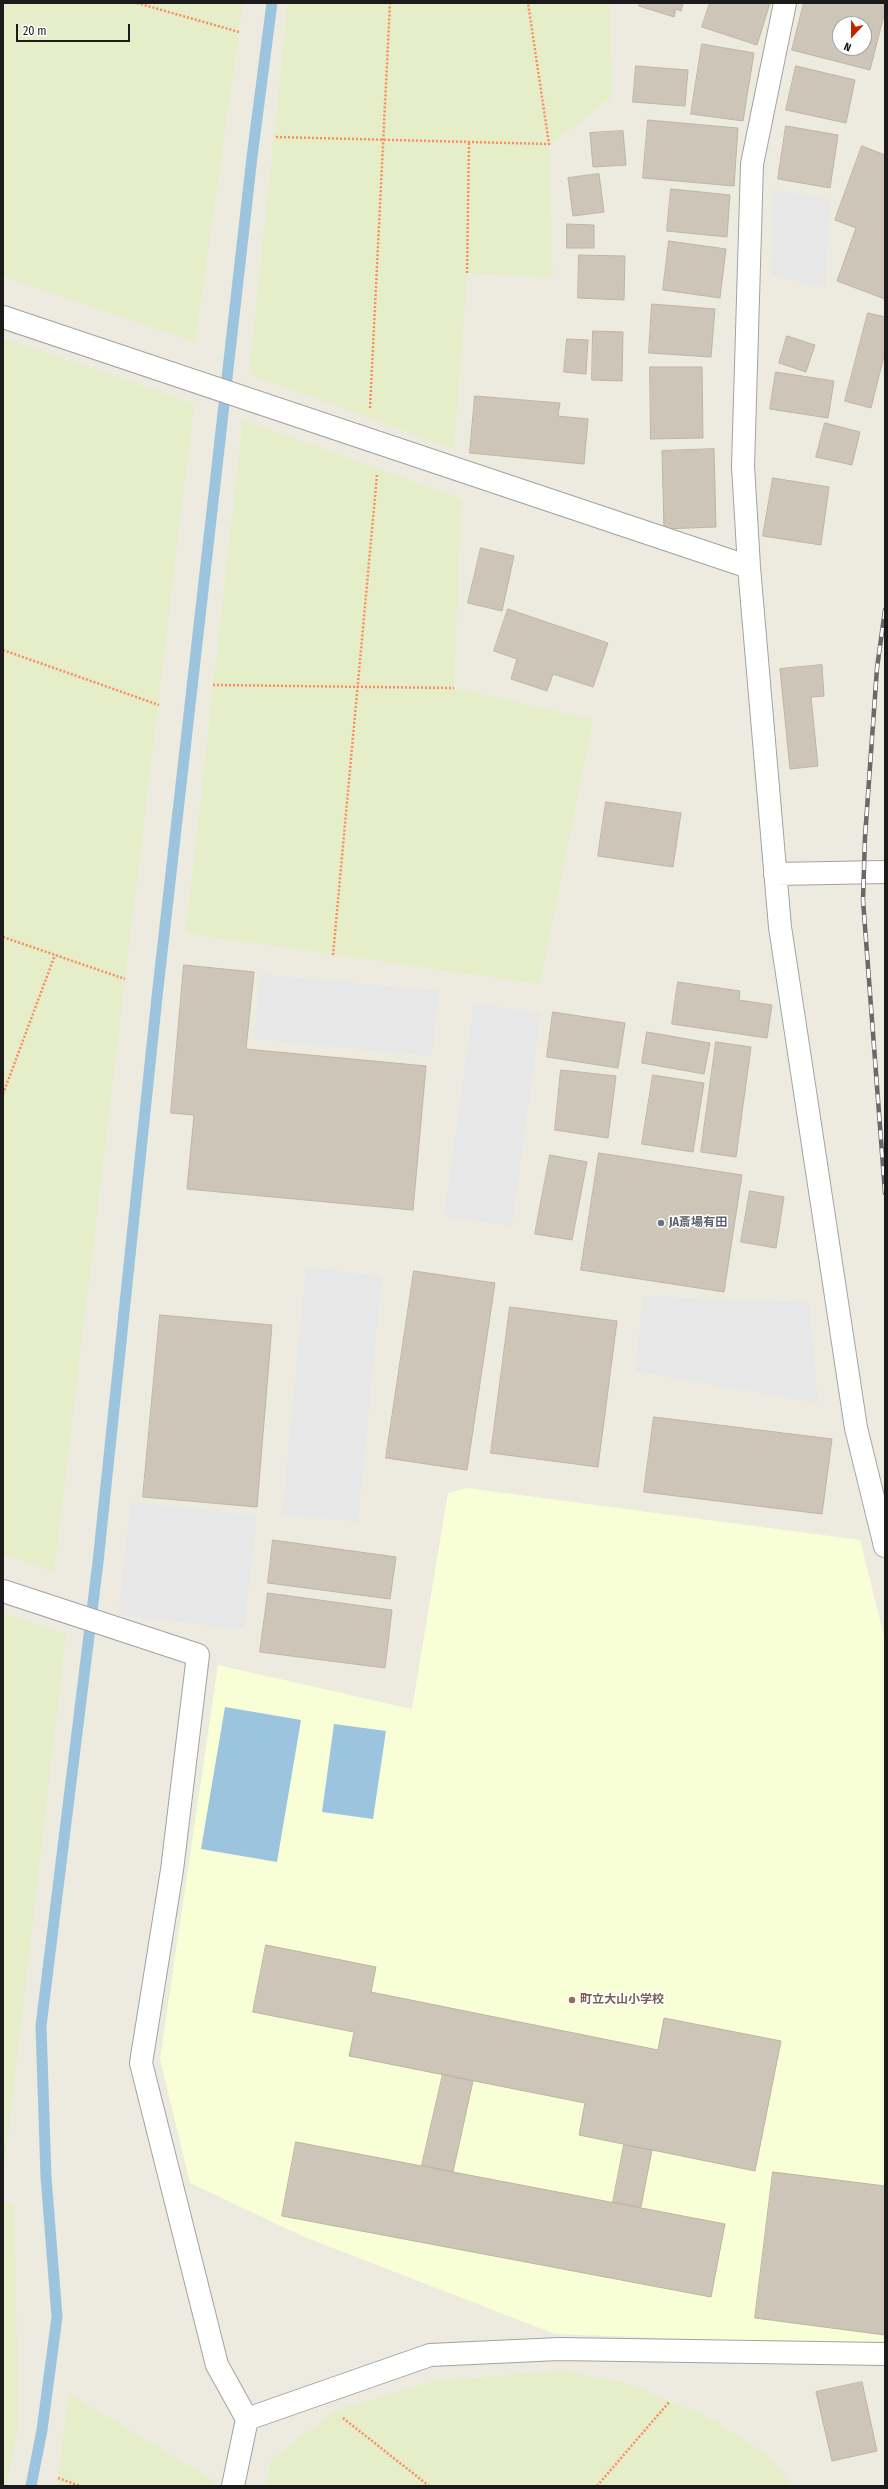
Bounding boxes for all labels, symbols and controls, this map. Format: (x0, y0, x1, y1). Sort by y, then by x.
scale bar (18, 16, 132, 42)
north arrow (832, 16, 872, 56)
text: 20 m (23, 24, 47, 38)
text: N (842, 39, 853, 54)
place label: JA斎場有田 (669, 1216, 727, 1230)
marker: JA斎場有田 (656, 1218, 666, 1228)
place label: 町立大山小学校 (580, 1993, 664, 2007)
marker: 町立大山小学校 (567, 1995, 577, 2005)

